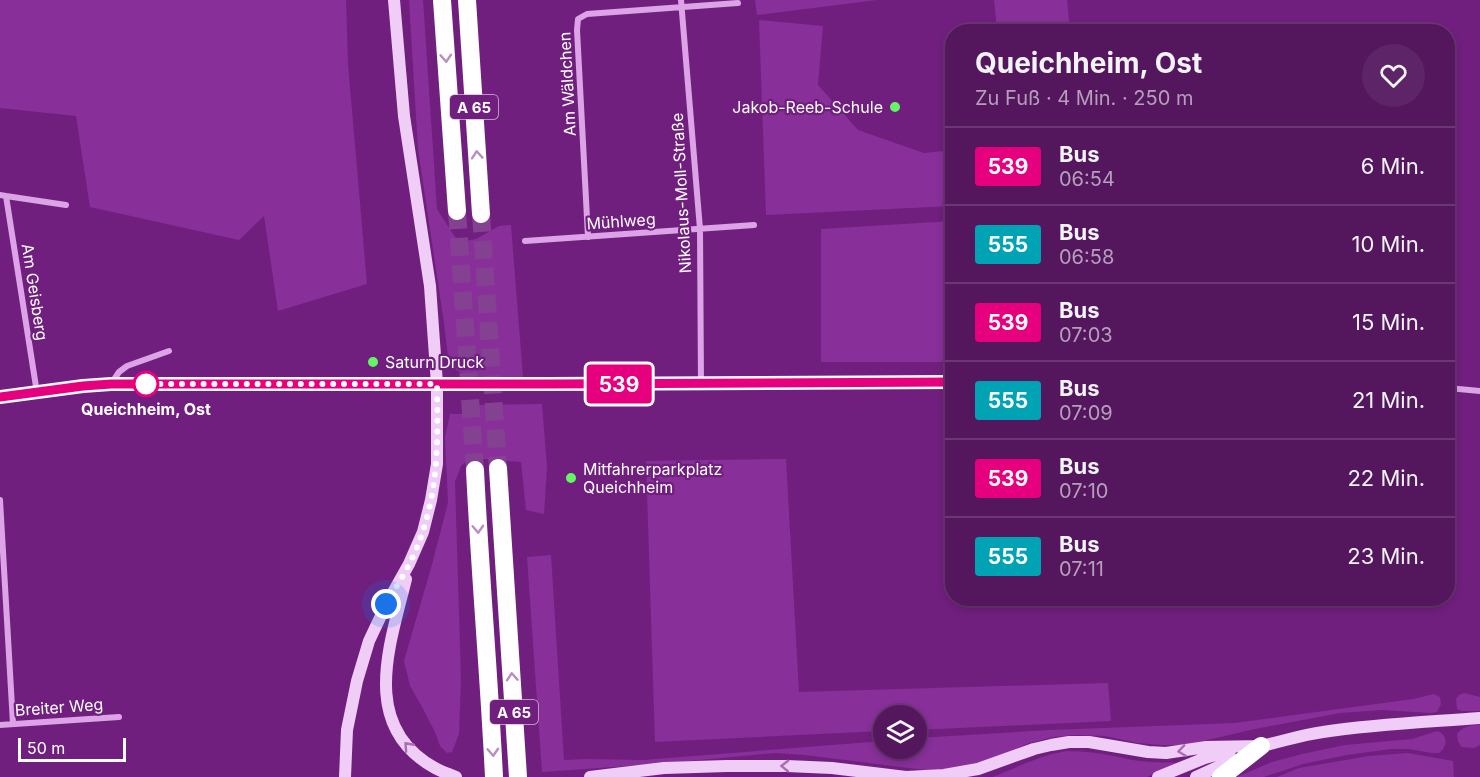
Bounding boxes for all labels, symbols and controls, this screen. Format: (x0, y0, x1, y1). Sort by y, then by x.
street label: Am Wäldchen (554, 31, 580, 137)
button: heart (1362, 44, 1425, 107)
text: Queichheim, Ost (975, 46, 1202, 80)
one-way arrow (439, 54, 452, 63)
text: Zu Fuß · 4 Min. · 250 m (975, 86, 1194, 110)
road number: A 65 (450, 95, 498, 119)
place label: Jakob-Reeb-Schule (732, 97, 883, 117)
marker: Jakob-Reeb-Schule (888, 100, 902, 114)
street label: Nikolaus-Moll-Straße (667, 112, 695, 274)
text: Bus (1059, 141, 1100, 167)
one-way arrow (471, 151, 484, 160)
text: 6 Min. (1361, 153, 1425, 179)
text: 539 (988, 154, 1028, 179)
text: 06:54 (1059, 167, 1115, 191)
street label: Mühlweg (586, 209, 656, 233)
text: Bus (1059, 219, 1100, 245)
text: 10 Min. (1351, 231, 1425, 257)
text: 555 (988, 232, 1028, 257)
street label: Am Geisberg (17, 242, 53, 342)
text: 06:58 (1059, 245, 1114, 269)
text: Bus (1059, 297, 1100, 323)
text: 15 Min. (1352, 309, 1425, 335)
text: 539 (988, 310, 1028, 335)
text: 07:03 (1059, 323, 1113, 347)
place label: Saturn Druck (385, 352, 484, 372)
marker: Saturn Druck (366, 355, 380, 369)
line badge: 539 (584, 364, 654, 404)
marker: Queichheim, Ost (133, 371, 159, 397)
text: 539 (599, 372, 639, 397)
text: Bus (1059, 375, 1100, 401)
text: 21 Min. (1352, 387, 1425, 413)
text: 555 (988, 388, 1028, 413)
place label: Queichheim, Ost (81, 399, 211, 419)
text: 07:09 (1059, 401, 1113, 425)
text: Bus (1059, 453, 1100, 479)
place label: Mitfahrerparkplatz Queichheim (583, 459, 722, 497)
text: 22 Min. (1347, 465, 1425, 491)
text: 539 (988, 466, 1028, 491)
marker: Mitfahrerparkplatz Queichheim (564, 471, 578, 485)
text: 07:10 (1059, 479, 1108, 503)
one-way arrow (471, 524, 484, 533)
text: Bus (1059, 531, 1100, 557)
text: 23 Min. (1347, 543, 1425, 569)
text: 555 (988, 544, 1028, 569)
text: 07:11 (1059, 557, 1104, 581)
your location (371, 589, 401, 619)
one-way arrow (505, 672, 518, 681)
street label: Breiter Weg (14, 694, 104, 720)
road number: A 65 (490, 700, 538, 724)
map controls (873, 705, 927, 759)
button: layers (873, 705, 927, 759)
scale bar (18, 735, 126, 762)
text: 50 m (27, 738, 65, 758)
one-way arrow (404, 742, 415, 752)
one-way arrow (1177, 744, 1187, 756)
one-way arrow (486, 747, 499, 756)
one-way arrow (780, 760, 789, 772)

